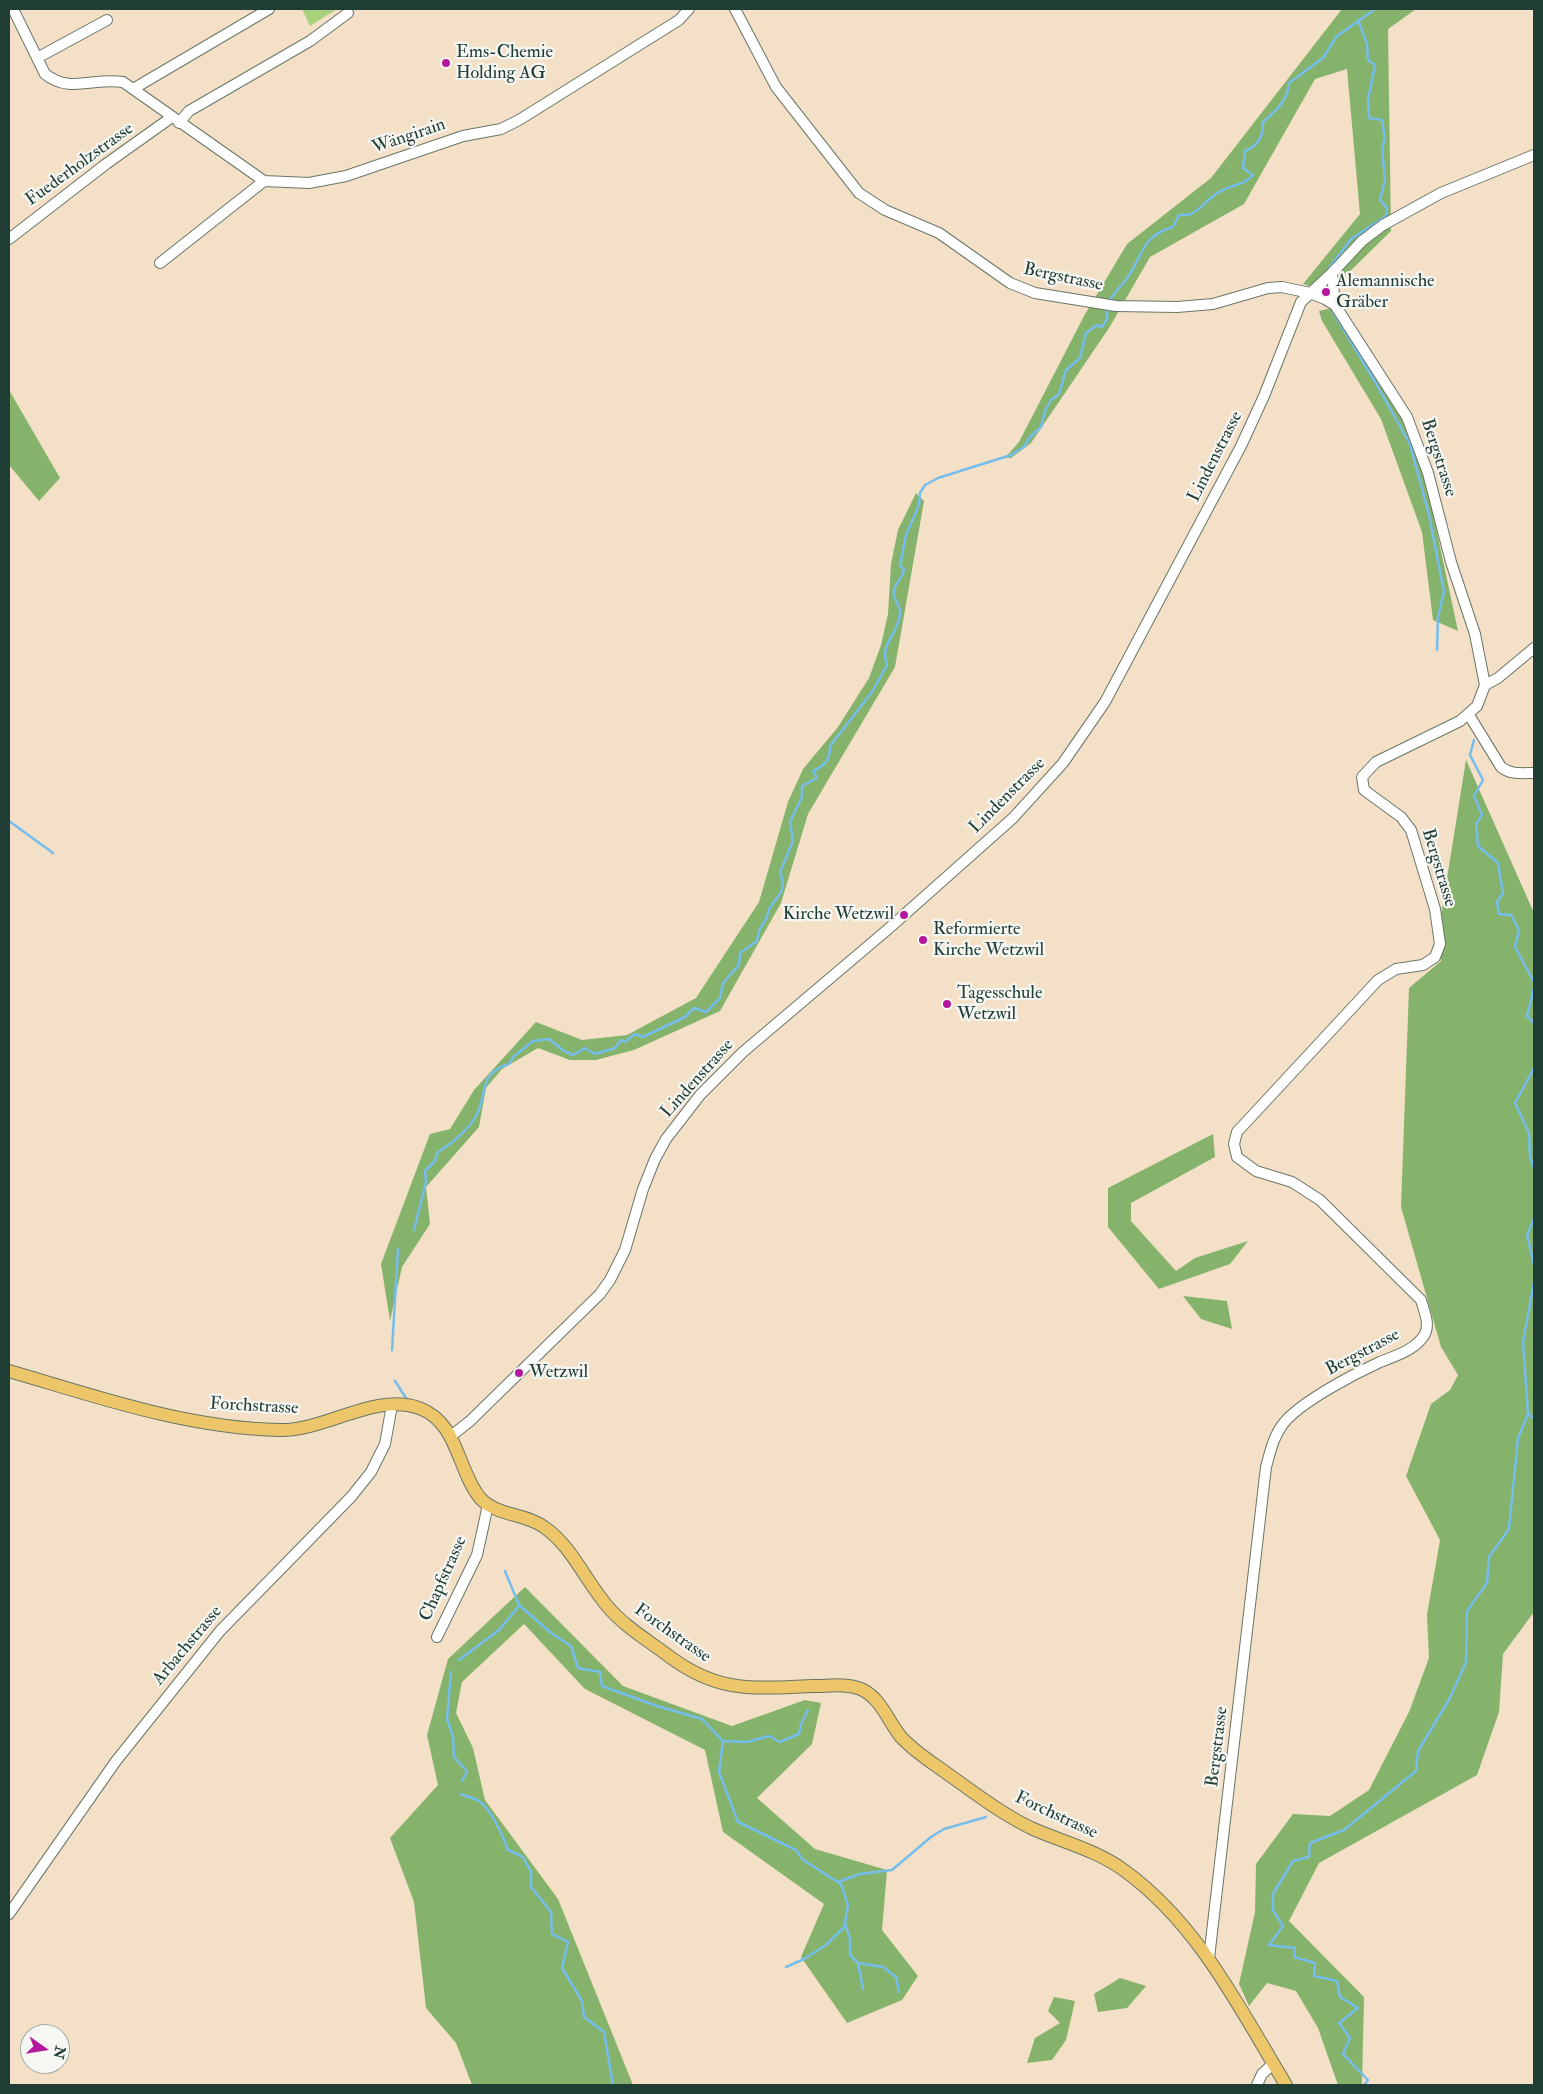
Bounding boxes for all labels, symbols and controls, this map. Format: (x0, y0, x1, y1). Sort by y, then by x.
place label: Ems-Chemie Holding AG (456, 42, 553, 84)
marker: Ems-Chemie Holding AG (440, 57, 452, 69)
street label: Wängirain (369, 114, 449, 160)
street label: Fuederholzstrasse (22, 119, 138, 211)
street label: Bergstrasse (1021, 259, 1105, 297)
place label: Alemannische Gräber (1336, 271, 1435, 314)
marker: Alemannische Gräber (1320, 286, 1332, 298)
street label: Lindenstrasse (1184, 408, 1248, 506)
street label: Bergstrasse (1415, 416, 1461, 500)
street label: Lindenstrasse (965, 753, 1051, 839)
street label: Bergstrasse (1416, 826, 1460, 910)
place label: Kirche Wetzwil (783, 904, 894, 926)
marker: Kirche Wetzwil (898, 909, 910, 921)
place label: Reformierte Kirche Wetzwil (933, 919, 1044, 962)
marker: Reformierte Kirche Wetzwil (917, 934, 929, 946)
place label: Tagesschule Wetzwil (957, 983, 1042, 1026)
marker: Tagesschule Wetzwil (941, 998, 953, 1010)
street label: Lindenstrasse (657, 1035, 739, 1123)
street label: Bergstrasse (1322, 1325, 1404, 1381)
place label: Wetzwil (529, 1362, 588, 1384)
marker: Wetzwil (513, 1367, 525, 1379)
street label: Forchstrasse (209, 1394, 299, 1420)
street label: Chapfstrasse (416, 1533, 472, 1625)
street label: Forchstrasse (629, 1600, 715, 1668)
street label: Arbachstrasse (149, 1602, 227, 1690)
street label: Bergstrasse (1202, 1706, 1234, 1788)
street label: Forchstrasse (1011, 1787, 1101, 1845)
north arrow (20, 2024, 70, 2074)
text: N (49, 2044, 69, 2060)

